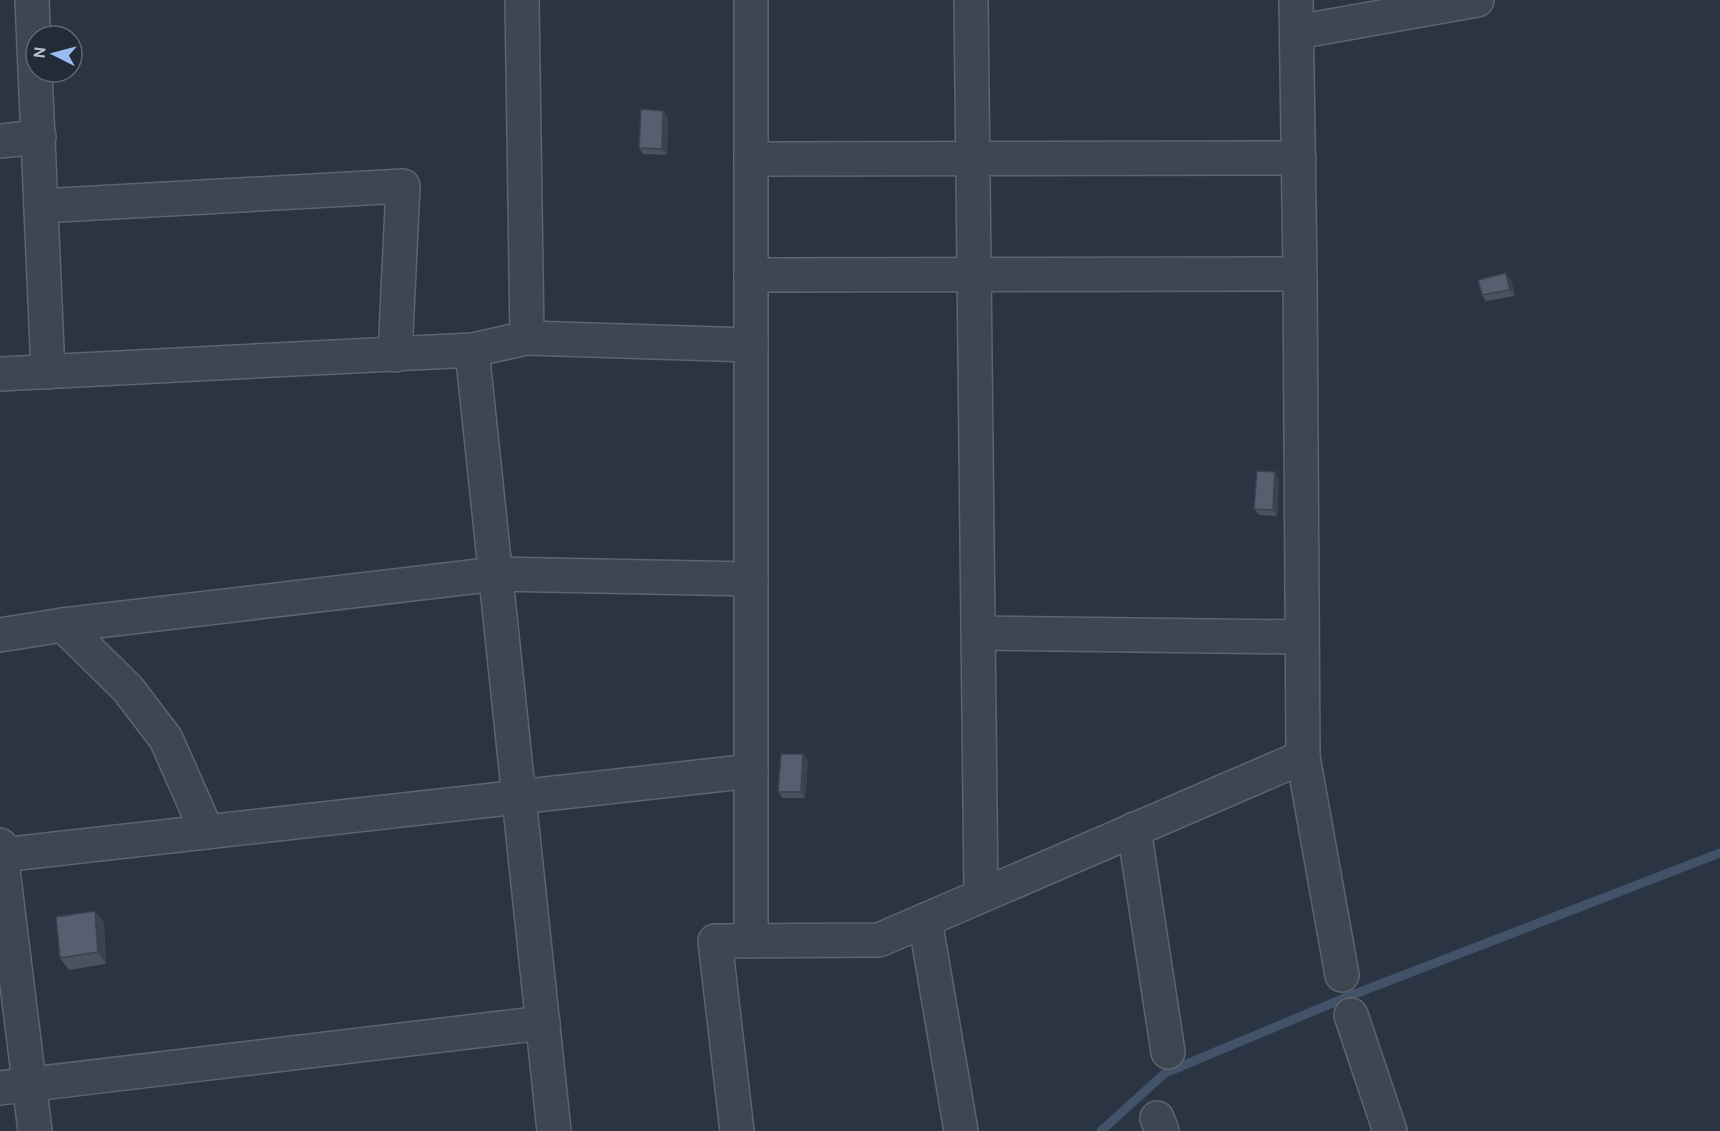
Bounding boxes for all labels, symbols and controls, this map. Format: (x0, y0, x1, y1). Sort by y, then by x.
north arrow (24, 24, 84, 84)
text: N (31, 46, 52, 59)

